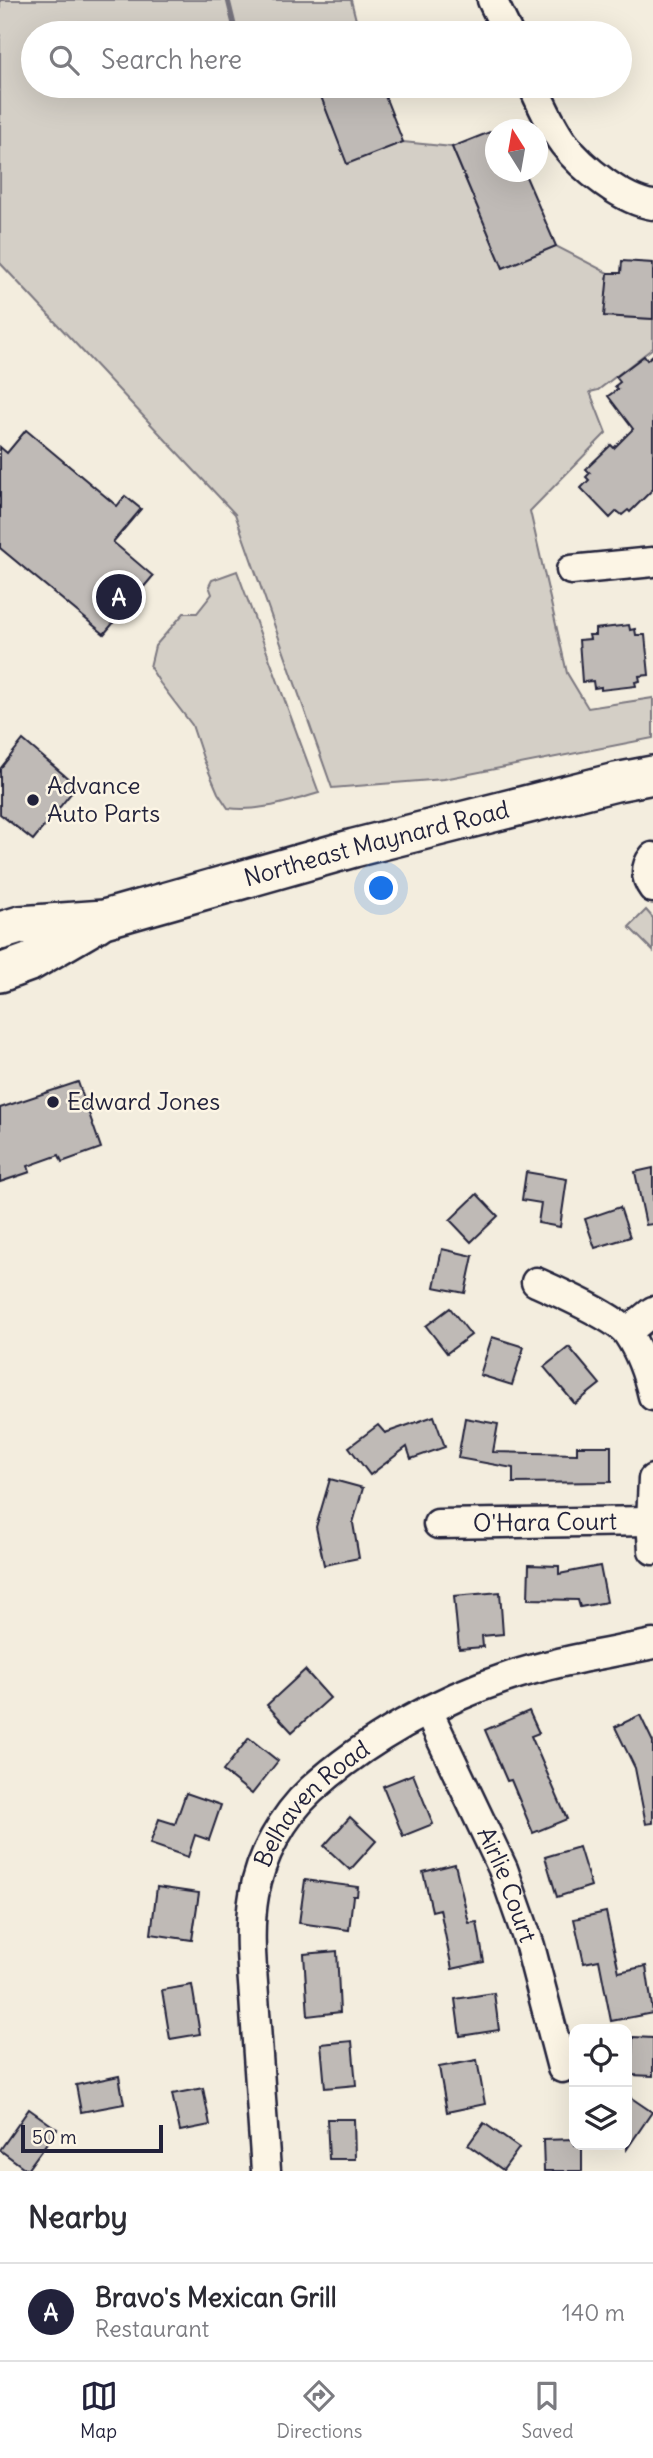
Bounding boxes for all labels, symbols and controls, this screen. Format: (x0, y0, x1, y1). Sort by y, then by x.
search box (21, 21, 632, 98)
icon: search (45, 41, 83, 79)
text: Search here (101, 43, 242, 76)
north arrow (485, 119, 548, 182)
pin: A (96, 571, 142, 623)
place label: Advance Auto Parts (47, 770, 160, 828)
marker: Advance Auto Parts (25, 792, 41, 808)
street label: Northeast Maynard Road (241, 794, 512, 892)
your location (364, 871, 398, 905)
place label: Edward Jones (67, 1086, 220, 1116)
marker: Edward Jones (45, 1094, 61, 1110)
street label: O'Hara Court (473, 1505, 617, 1538)
street label: Belhaven Road (247, 1733, 375, 1871)
street label: Airlie Court (471, 1822, 543, 1946)
map controls (569, 2024, 632, 2150)
button: locate (569, 2024, 632, 2087)
button: layers (569, 2087, 632, 2150)
scale bar (21, 2122, 163, 2154)
text: 50 m (32, 2125, 77, 2149)
text: Nearby (28, 2198, 128, 2236)
text: Bravo's Mexican Grill (95, 2281, 337, 2314)
text: A (44, 2298, 58, 2327)
text: 140 m (562, 2298, 625, 2327)
text: Restaurant (95, 2314, 209, 2343)
tab: Map (80, 2377, 118, 2443)
tab: Directions (277, 2377, 362, 2443)
tab: Saved (521, 2377, 573, 2443)

